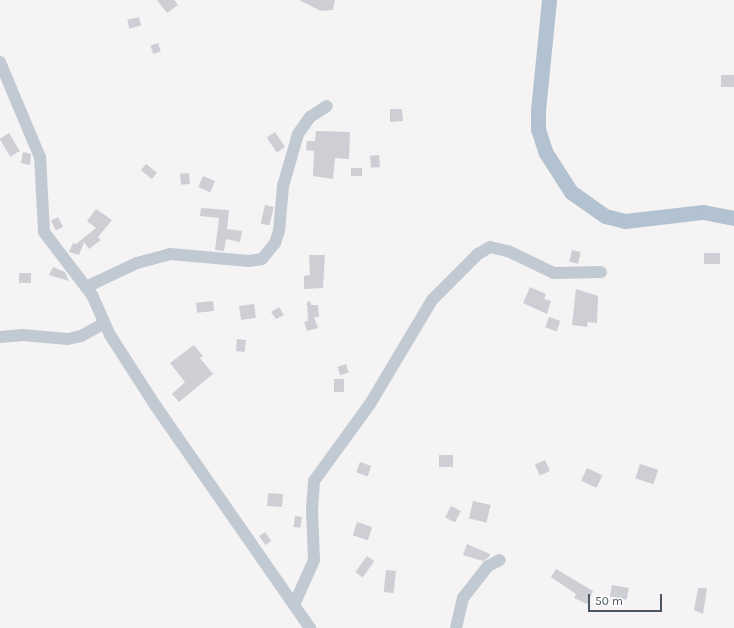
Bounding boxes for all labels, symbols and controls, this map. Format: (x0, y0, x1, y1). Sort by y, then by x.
scale bar (590, 586, 664, 612)
text: 50 m (595, 594, 623, 608)

